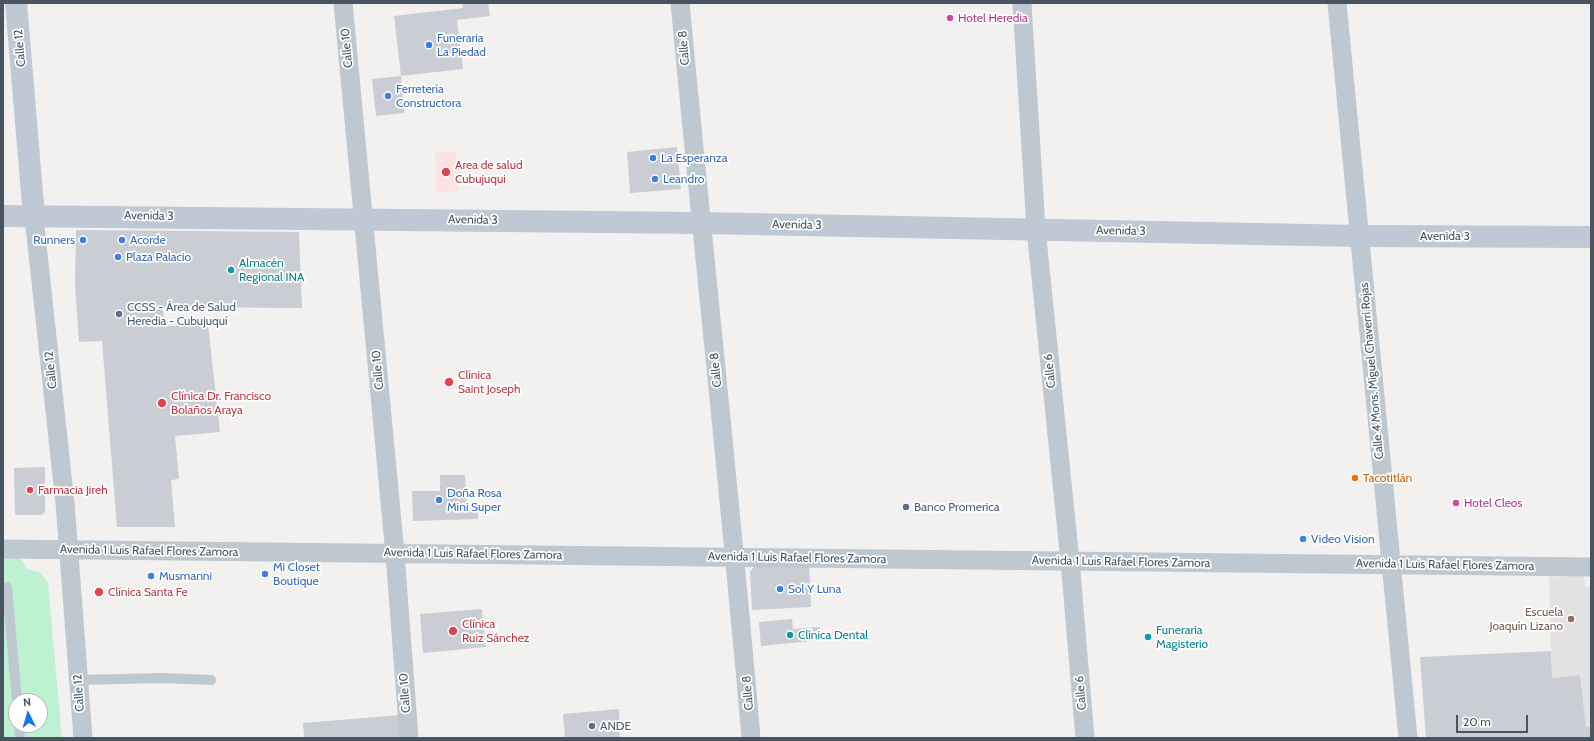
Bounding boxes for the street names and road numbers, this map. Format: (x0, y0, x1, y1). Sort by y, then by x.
street label: Calle 10 (338, 28, 356, 68)
street label: Calle 12 (11, 29, 29, 67)
street label: Calle 8 (675, 30, 693, 66)
street label: Avenida 3 (124, 208, 174, 224)
street label: Avenida 3 (448, 212, 498, 228)
street label: Avenida 3 (772, 217, 822, 233)
street label: Avenida 3 (1096, 223, 1146, 239)
street label: Avenida 3 (1420, 229, 1470, 243)
street label: Calle 4 Mons. Miguel Chaverri Rojas (1357, 282, 1387, 460)
street label: Calle 12 (42, 350, 60, 390)
street label: Calle 10 (369, 350, 387, 390)
street label: Calle 8 (707, 352, 725, 388)
street label: Calle 6 (1041, 353, 1059, 389)
street label: Avenida 1 Luis Rafael Flores Zamora (60, 542, 238, 560)
street label: Avenida 1 Luis Rafael Flores Zamora (384, 545, 562, 563)
street label: Avenida 1 Luis Rafael Flores Zamora (708, 549, 886, 567)
street label: Avenida 1 Luis Rafael Flores Zamora (1032, 553, 1210, 571)
street label: Avenida 1 Luis Rafael Flores Zamora (1356, 556, 1534, 574)
street label: Calle 10 (396, 673, 414, 713)
street label: Calle 12 (70, 674, 88, 712)
street label: Calle 8 (739, 675, 757, 711)
street label: Calle 6 (1072, 675, 1090, 711)

